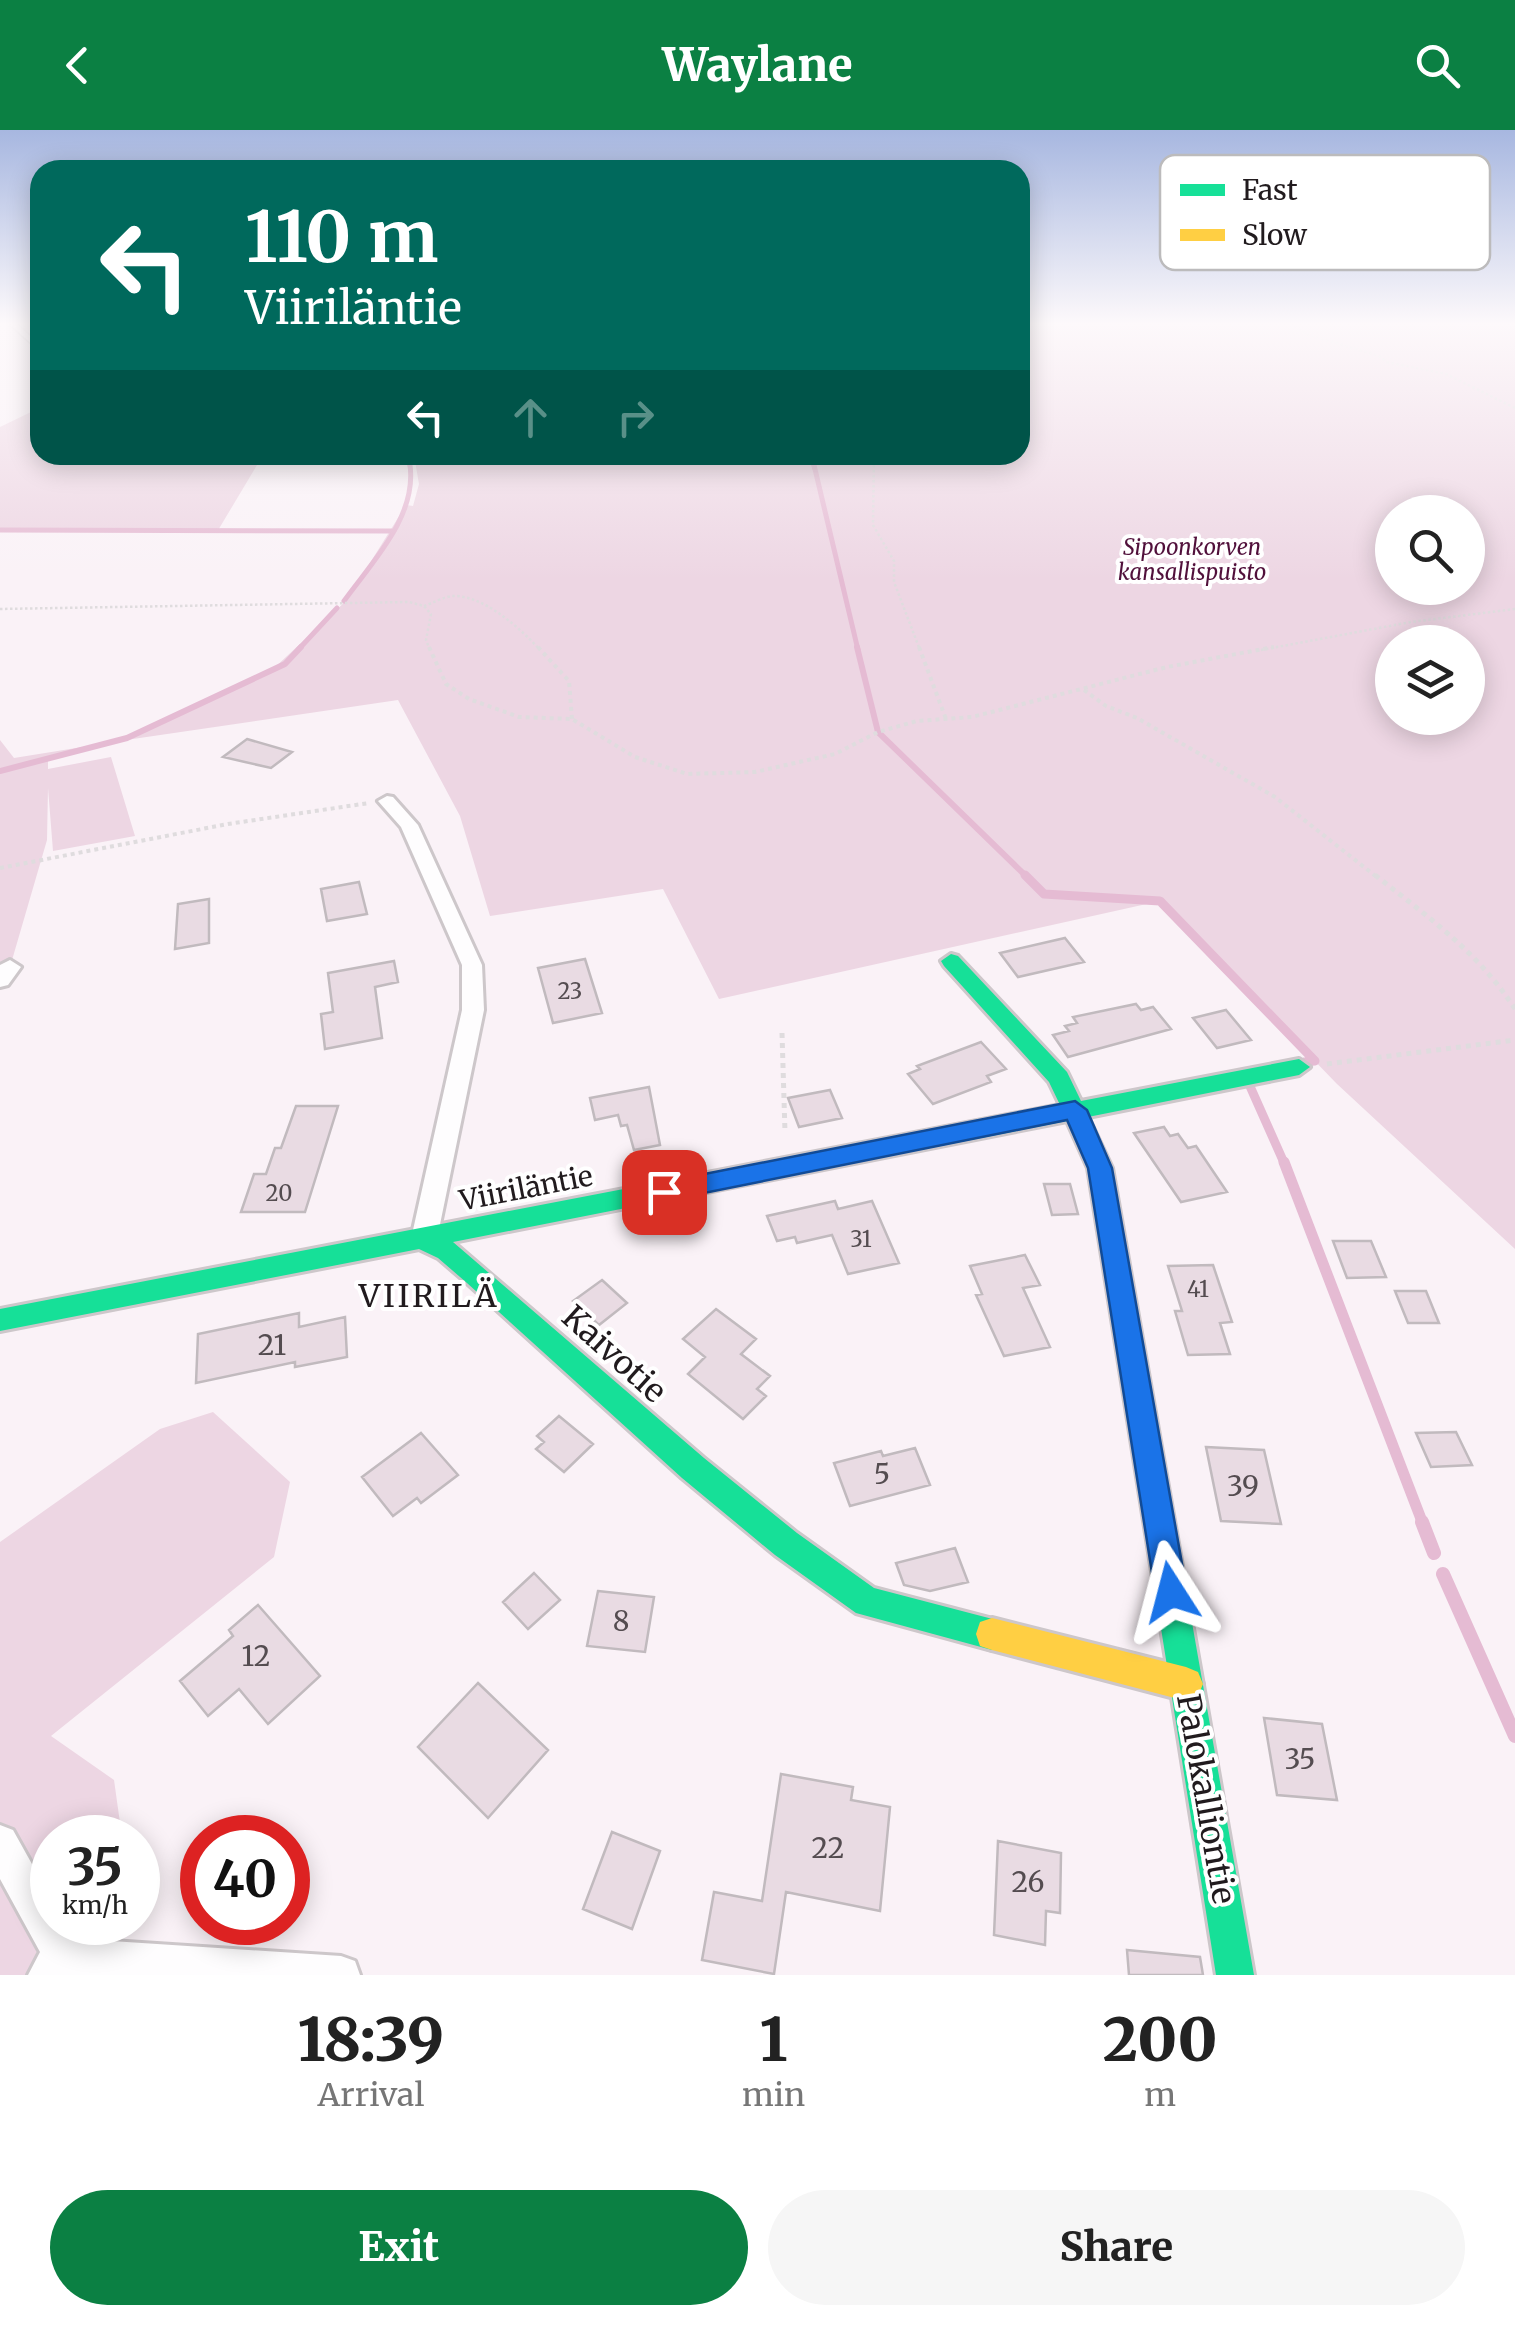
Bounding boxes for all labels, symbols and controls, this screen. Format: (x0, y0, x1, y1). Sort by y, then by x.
text: Waylane (662, 37, 853, 93)
icon: back (50, 38, 105, 93)
icon: search (1410, 38, 1465, 93)
legend (1160, 155, 1490, 270)
text: Fast (1242, 172, 1298, 208)
text: 110 m (245, 193, 438, 281)
icon: left (80, 200, 210, 330)
text: Slow (1242, 217, 1307, 253)
text: Viiriläntie (245, 280, 462, 336)
icon: left (398, 390, 453, 445)
icon: ahead (503, 390, 558, 445)
icon: right (608, 390, 663, 445)
map controls (1375, 495, 1485, 735)
button: search (1375, 495, 1485, 605)
park label: Sipoonkorven kansallispuisto (1118, 533, 1266, 586)
button: layers (1375, 625, 1485, 735)
house number: 23 (558, 977, 582, 1005)
pin (622, 1150, 707, 1235)
street label: Viiriläntie (455, 1157, 596, 1219)
icon: arrive (637, 1165, 692, 1220)
house number: 20 (266, 1179, 292, 1207)
house number: 31 (850, 1225, 872, 1253)
house number: 41 (1187, 1275, 1209, 1303)
district label: VIIRILÄ (358, 1276, 499, 1316)
street label: Kaivotie (554, 1297, 674, 1411)
house number: 21 (258, 1327, 286, 1363)
house number: 5 (874, 1456, 890, 1492)
house number: 39 (1227, 1468, 1259, 1504)
position arrow (1119, 1540, 1223, 1644)
house number: 8 (613, 1603, 629, 1639)
house number: 12 (242, 1638, 270, 1674)
street label: Palokalliontie (1168, 1691, 1244, 1907)
house number: 35 (1285, 1741, 1315, 1777)
speed limit sign: 40 (180, 1815, 310, 1945)
house number: 22 (812, 1830, 844, 1866)
text: 35 (67, 1836, 123, 1899)
house number: 26 (1012, 1864, 1044, 1900)
text: km/h (62, 1889, 128, 1921)
text: 18:39 (297, 2002, 444, 2077)
text: 1 (760, 2002, 788, 2077)
text: 200 (1103, 2002, 1218, 2077)
text: Arrival (318, 2075, 424, 2115)
text: min (742, 2075, 805, 2115)
text: m (1144, 2075, 1176, 2115)
button: Exit (50, 2190, 748, 2305)
button: Share (768, 2190, 1465, 2305)

